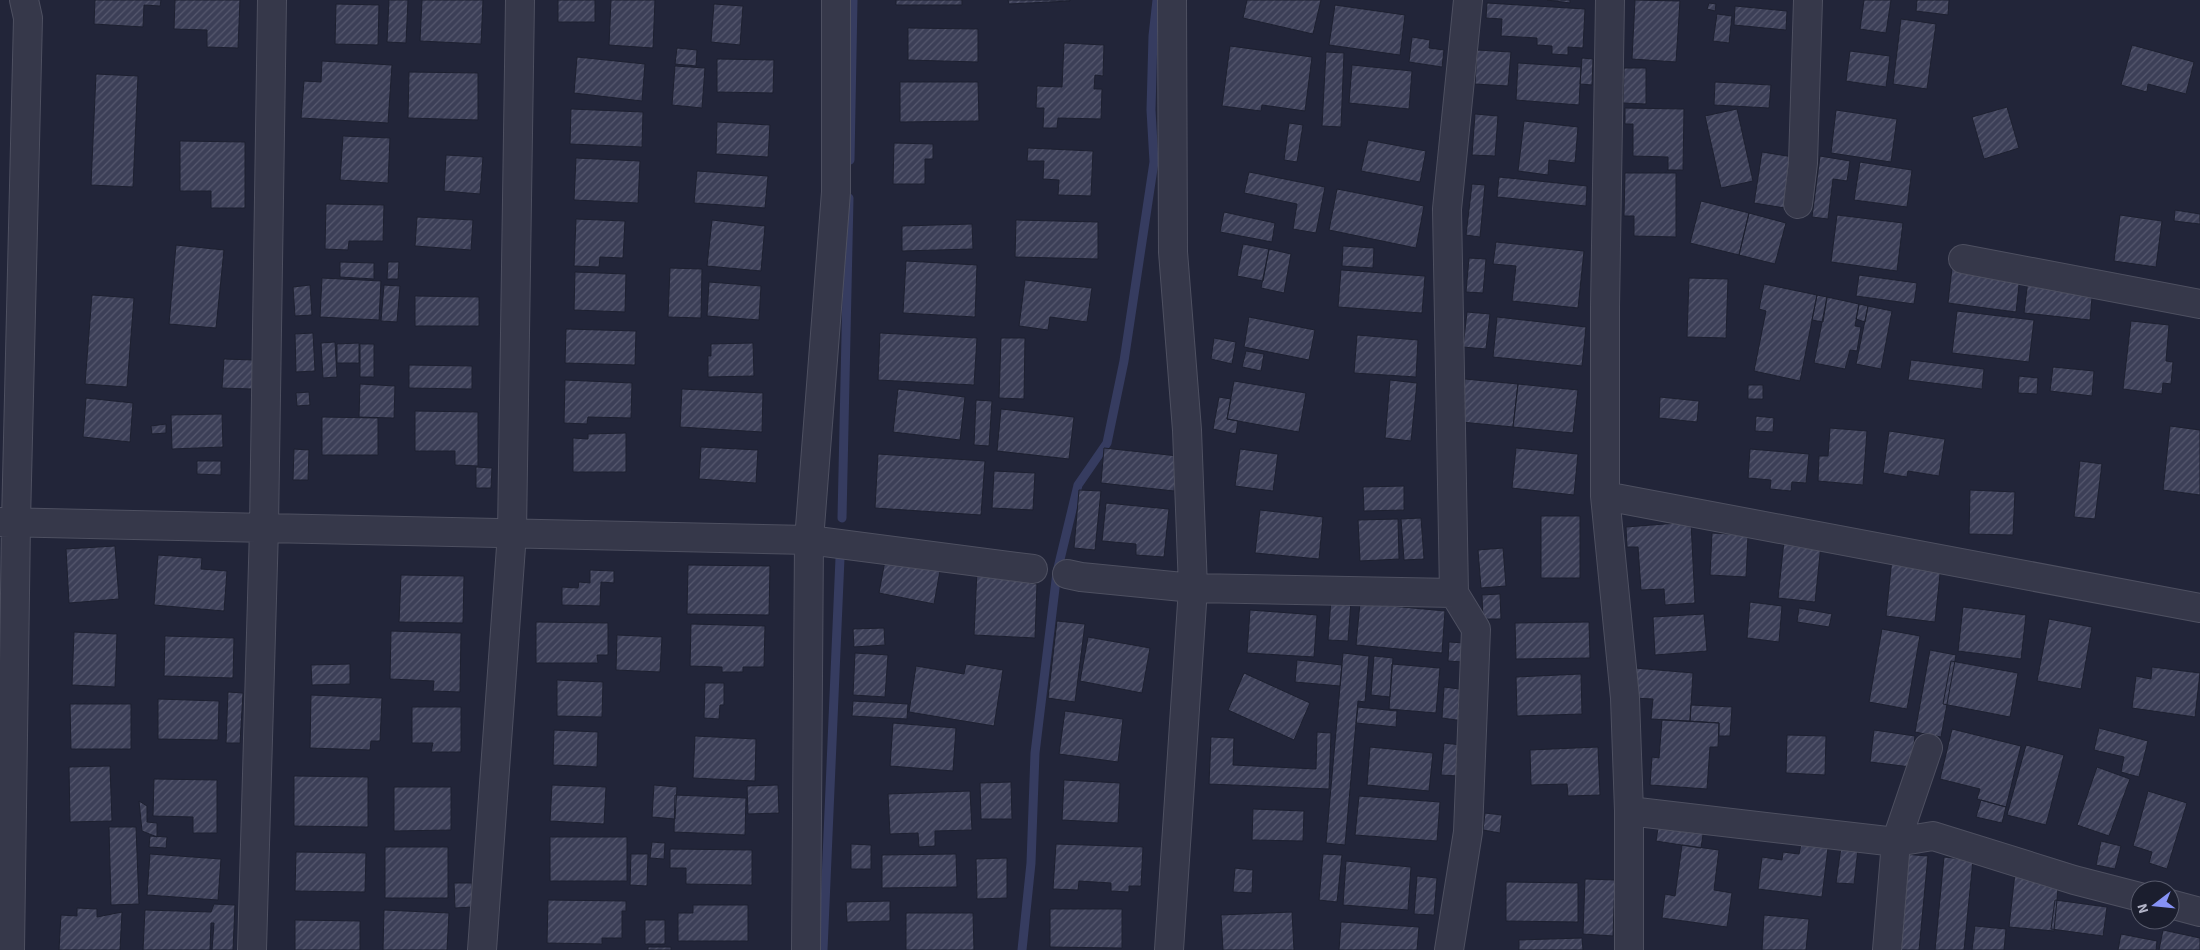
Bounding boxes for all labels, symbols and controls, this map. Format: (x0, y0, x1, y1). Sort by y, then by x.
north arrow (2130, 880, 2180, 930)
text: N (2133, 901, 2154, 916)

